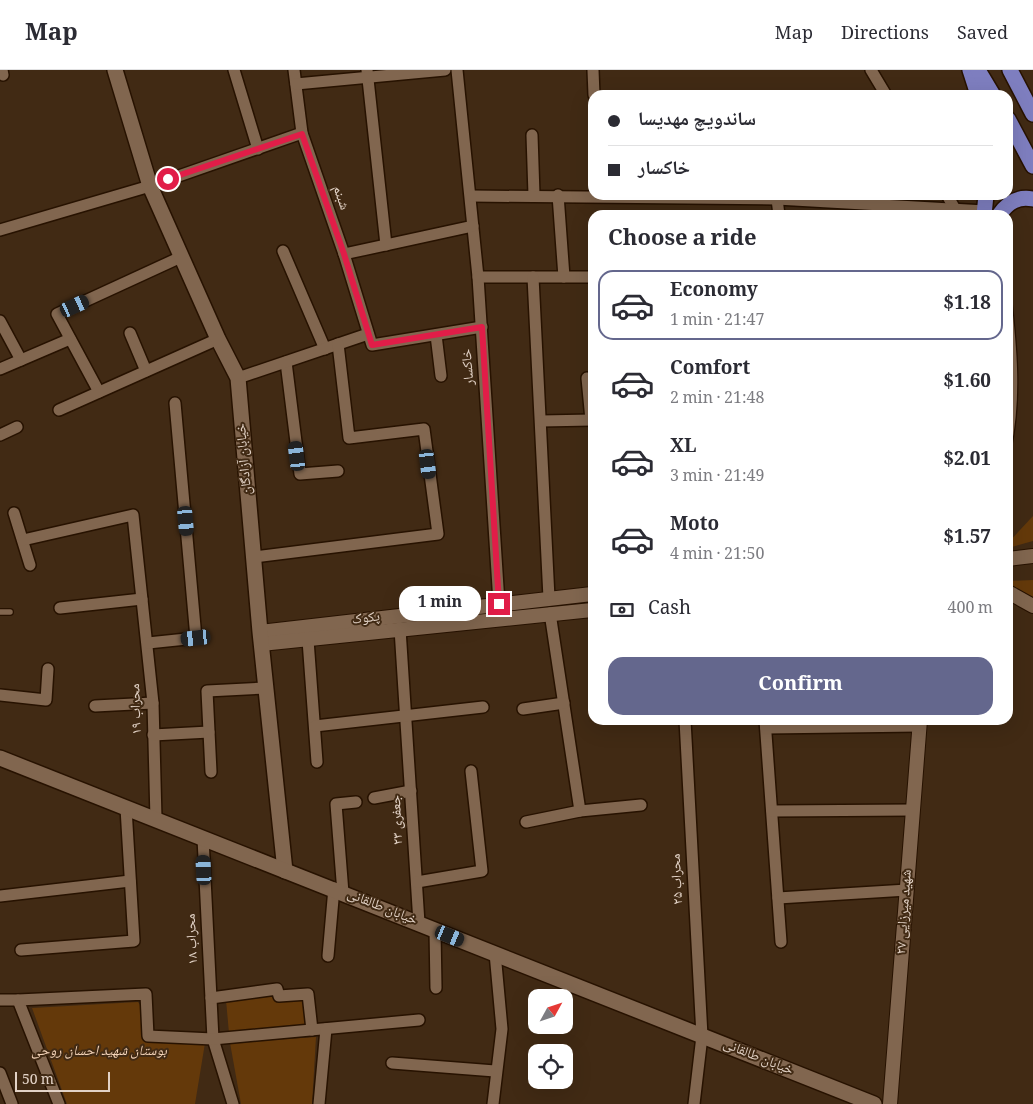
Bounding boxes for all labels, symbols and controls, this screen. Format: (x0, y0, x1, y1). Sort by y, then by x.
text: Map (25, 14, 78, 55)
text: Map (775, 20, 813, 50)
text: Directions (841, 20, 929, 50)
text: Saved (957, 20, 1008, 50)
text: ساندویچ مهدیسا (638, 105, 756, 137)
text: خاکسار (638, 154, 690, 186)
route start (157, 168, 179, 190)
street label: شبنم (325, 182, 355, 214)
text: Choose a ride (608, 221, 757, 259)
text: Economy (670, 276, 758, 308)
icon: car (610, 283, 655, 328)
text: $1.18 (943, 289, 991, 321)
car (58, 293, 91, 319)
text: 1 min · 21:47 (670, 308, 764, 335)
street label: خاکسار (456, 348, 482, 387)
text: Comfort (670, 354, 750, 386)
icon: car (610, 361, 655, 406)
text: $1.60 (943, 367, 991, 399)
text: 2 min · 21:48 (670, 386, 764, 413)
street label: خیابان آزادگان (230, 422, 260, 496)
text: XL (670, 432, 696, 464)
icon: car (610, 439, 655, 484)
car (287, 440, 306, 472)
text: $2.01 (943, 445, 991, 477)
car (418, 448, 437, 480)
text: 3 min · 21:49 (670, 464, 764, 491)
car (177, 505, 194, 537)
text: Moto (670, 510, 719, 542)
icon: car (610, 517, 655, 562)
text: $1.57 (943, 523, 991, 555)
text: 4 min · 21:50 (670, 542, 764, 569)
callout: 1 min (399, 586, 482, 622)
text: 1 min (418, 590, 462, 617)
route end (488, 593, 510, 615)
text: Cash (648, 594, 691, 626)
icon: cash (608, 596, 636, 624)
text: 400 m (948, 596, 993, 623)
street label: پکوک (351, 605, 381, 633)
car (180, 629, 211, 647)
button: Confirm (608, 657, 993, 715)
street label: محراب ۱۹ (124, 683, 150, 735)
street label: جعفری ۲۳ (385, 794, 411, 846)
street label: محراب ۲۵ (665, 853, 691, 905)
car (195, 855, 212, 885)
street label: شهید میرزایی ۲۷ (890, 869, 920, 955)
street label: خیابان طالقانی (343, 883, 421, 933)
street label: محراب ۱۸ (180, 913, 206, 965)
car (433, 923, 466, 949)
north arrow (528, 989, 572, 1034)
map controls (528, 989, 573, 1089)
street label: خیابان طالقانی (719, 1033, 797, 1083)
park label: بوستان شهید احسان روحی (31, 1040, 167, 1064)
button: locate (528, 1044, 573, 1089)
scale bar (15, 1069, 110, 1092)
text: 50 m (22, 1069, 54, 1093)

